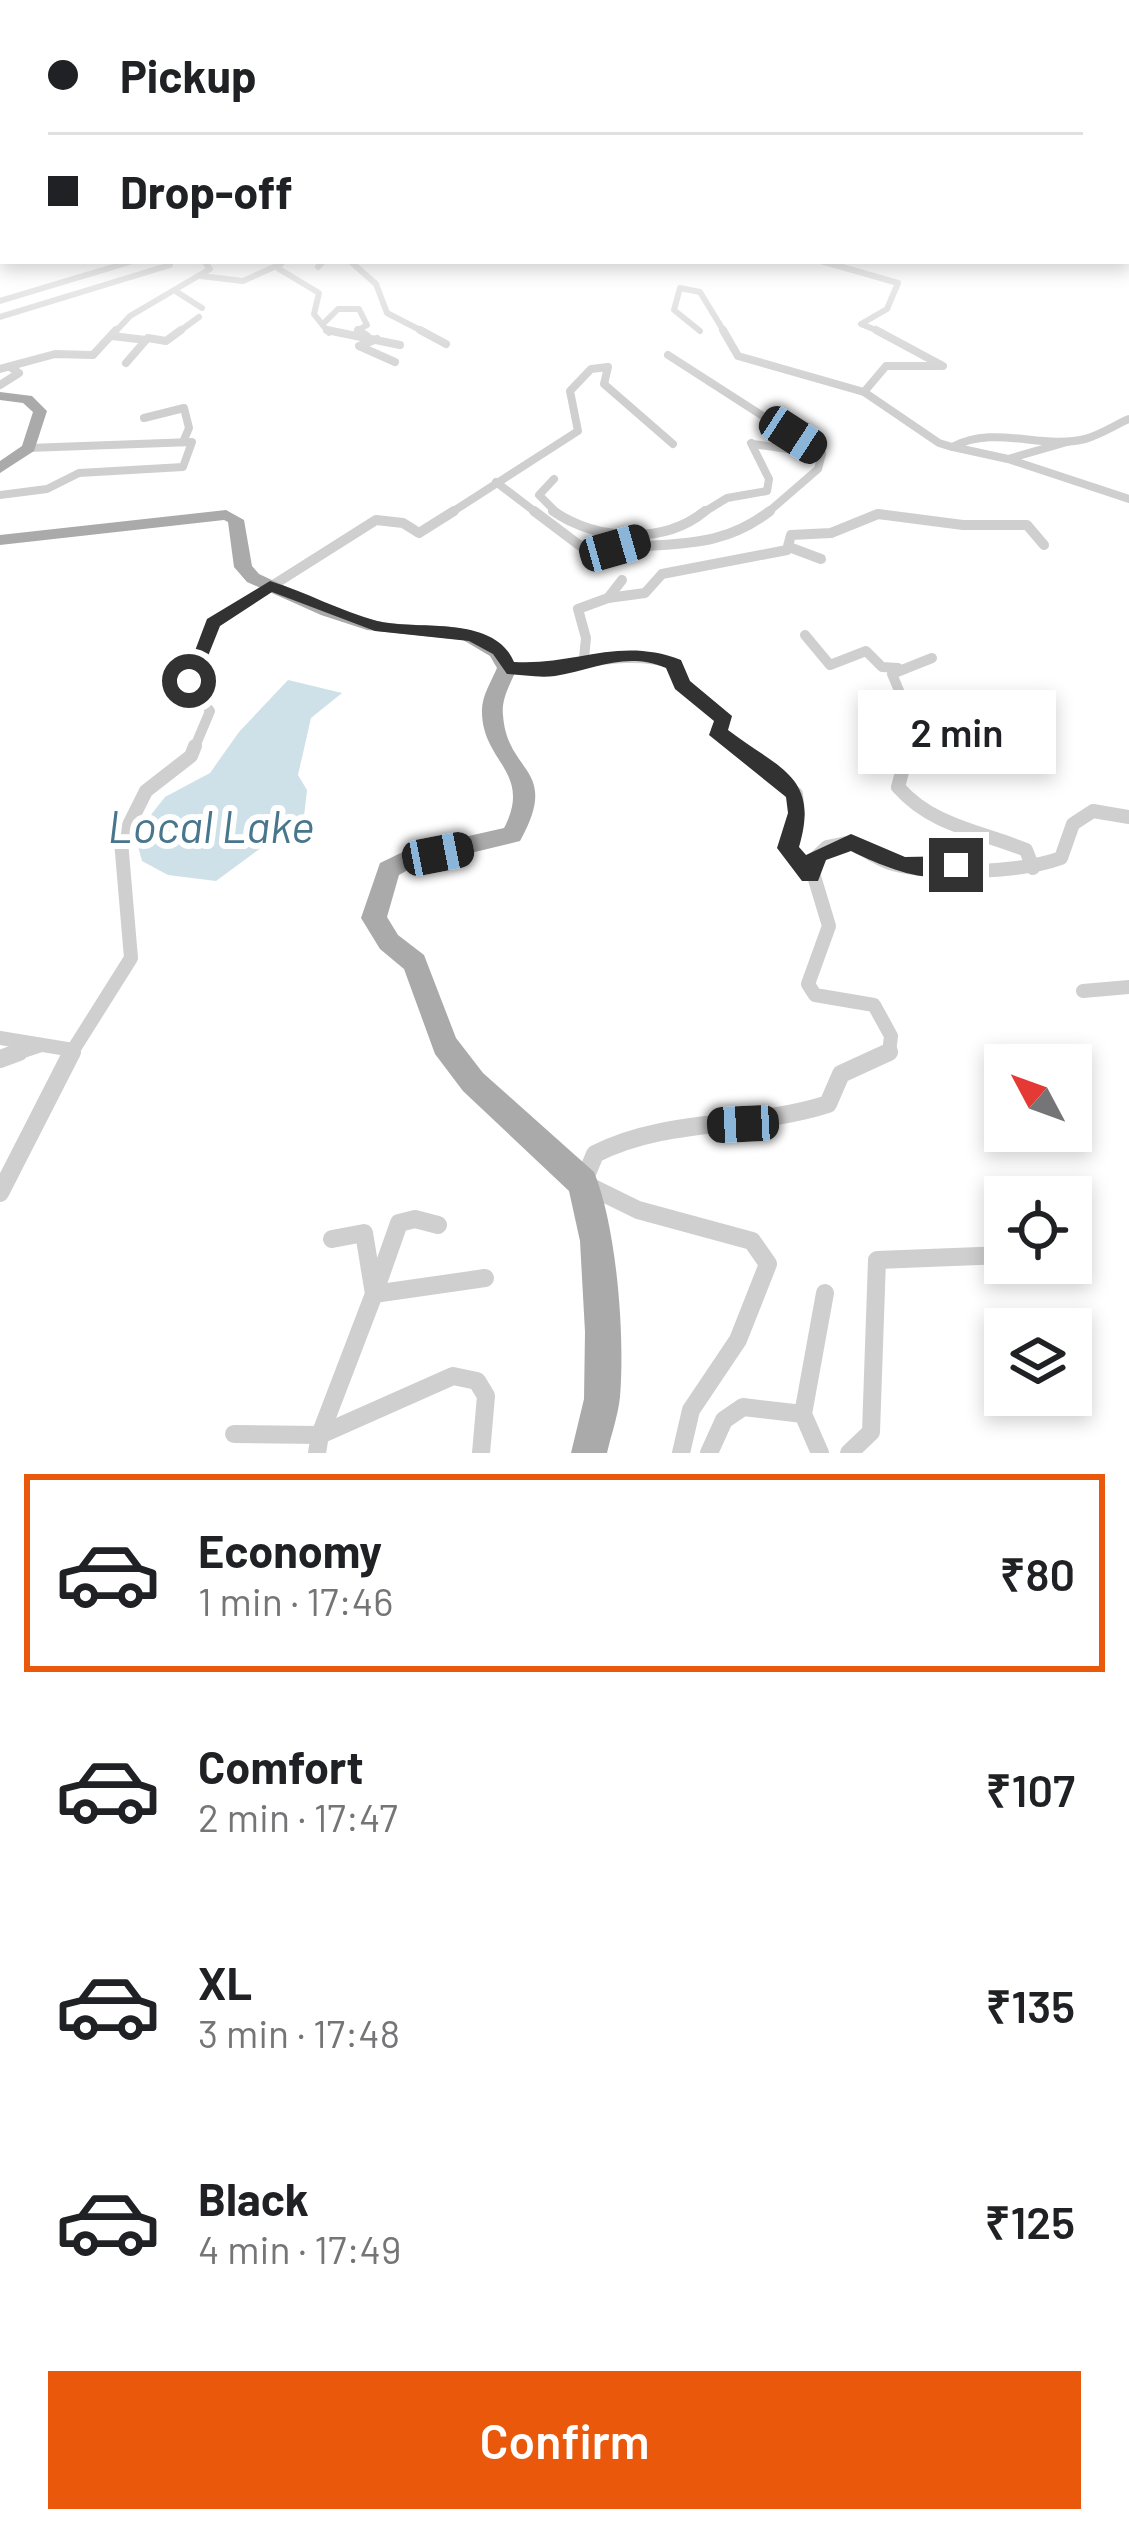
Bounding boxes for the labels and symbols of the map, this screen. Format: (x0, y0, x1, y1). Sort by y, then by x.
car (753, 400, 833, 470)
car (575, 521, 655, 575)
route start (162, 654, 216, 708)
callout: 2 min (857, 691, 1055, 775)
water label: Local Lake (108, 798, 314, 852)
car (399, 829, 477, 879)
route end (929, 838, 983, 892)
north arrow (984, 1044, 1092, 1152)
car (706, 1104, 780, 1144)

